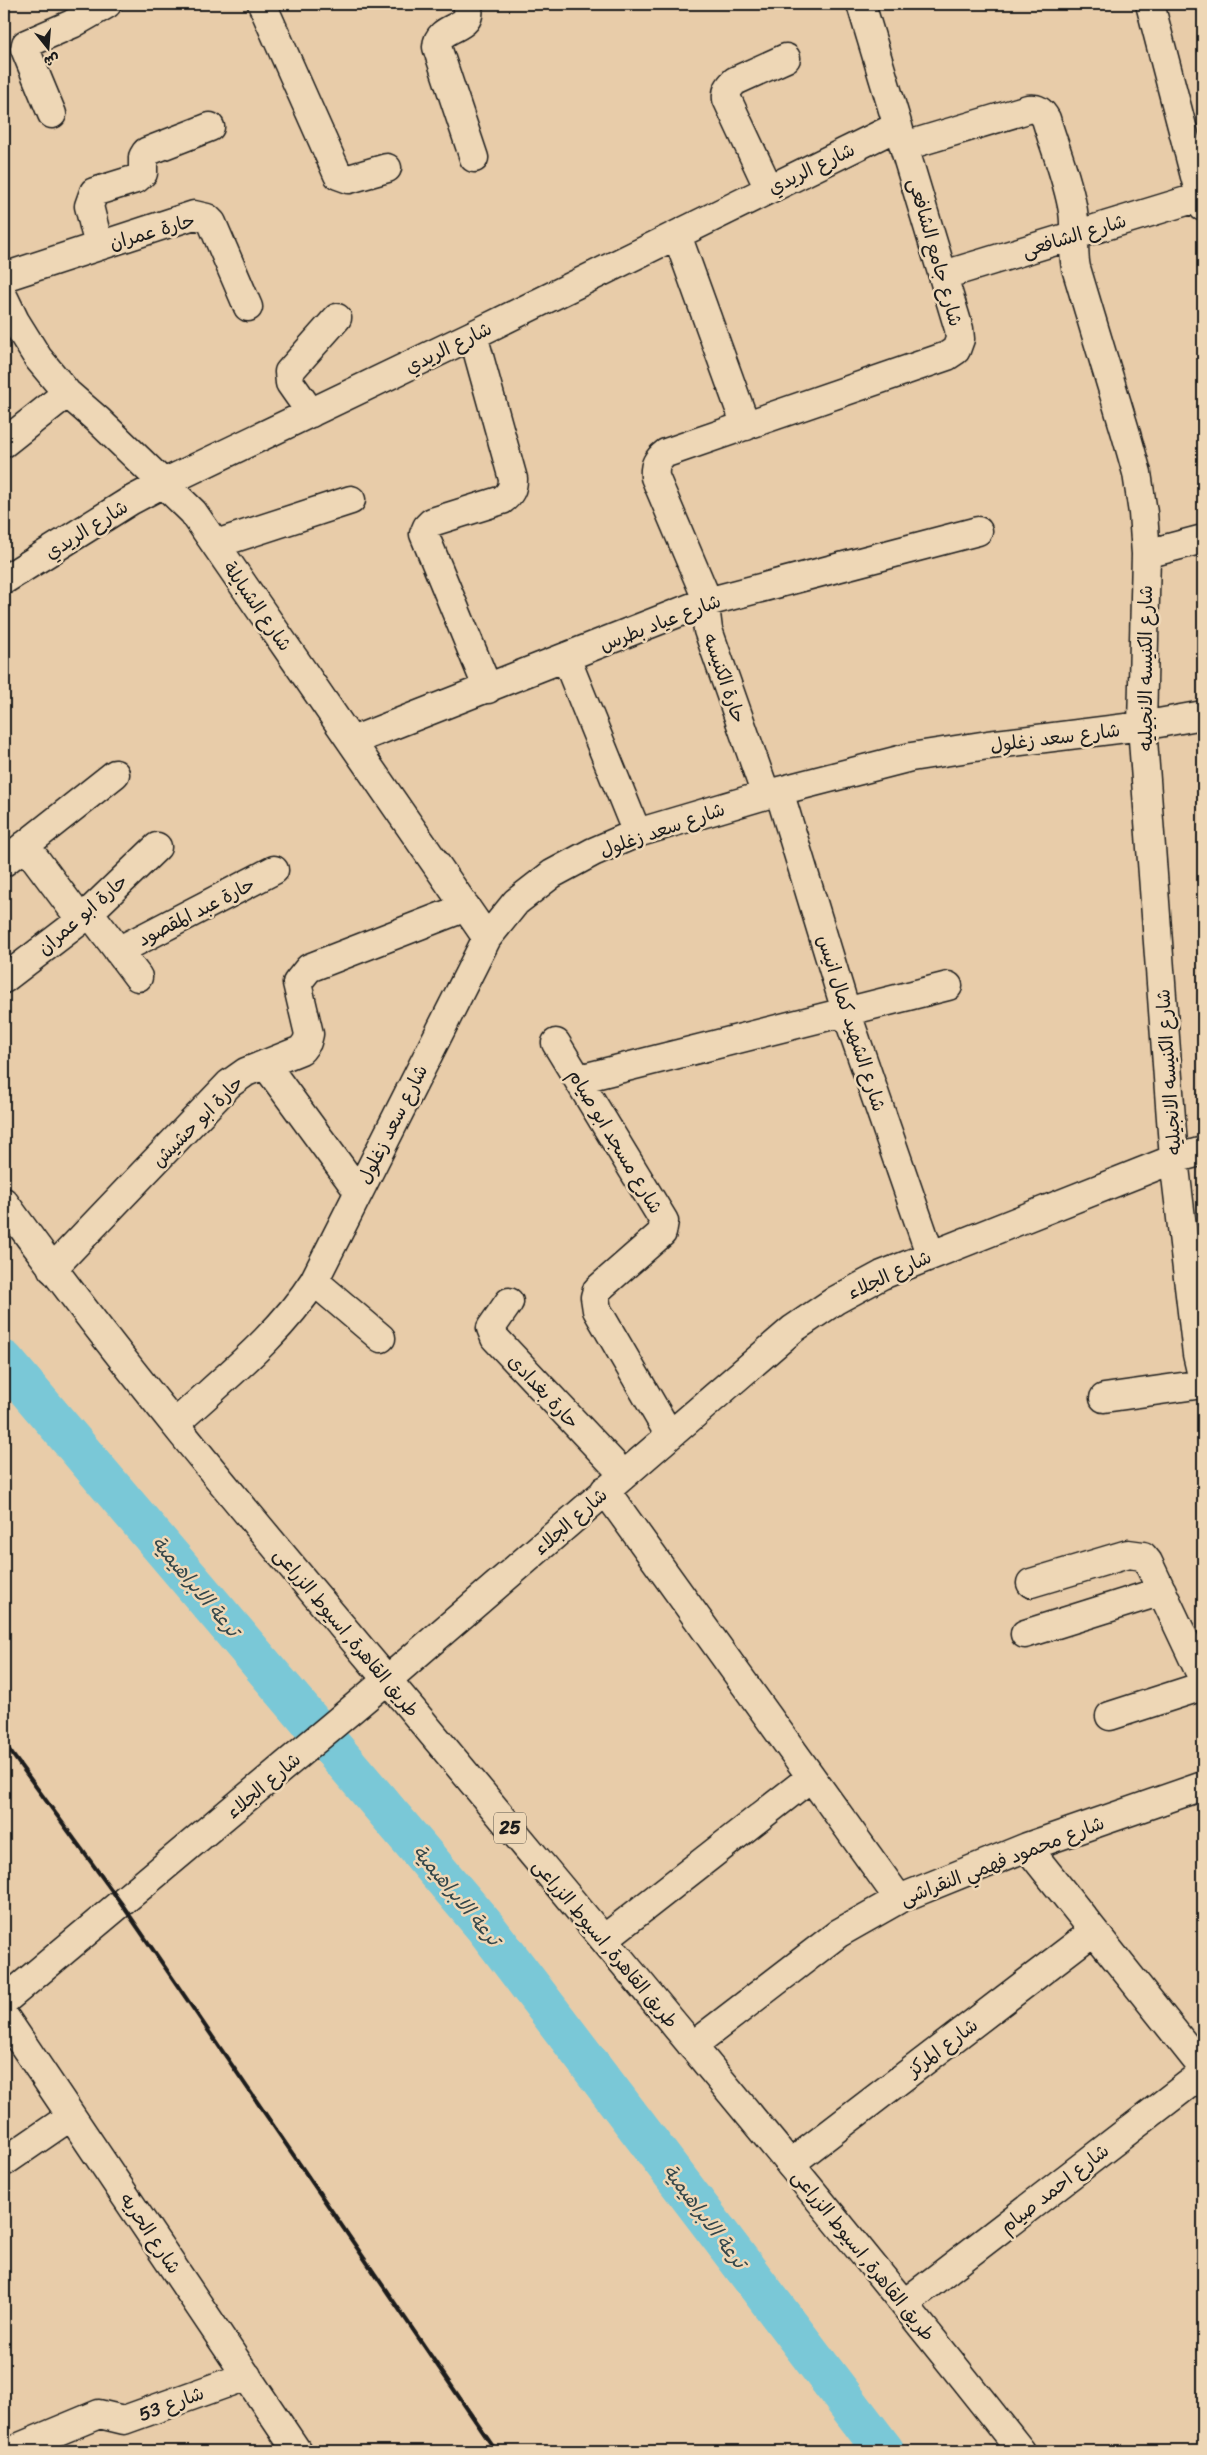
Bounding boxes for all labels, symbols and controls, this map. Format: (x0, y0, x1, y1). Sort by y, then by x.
north arrow (22, 22, 72, 72)
text: ش (41, 46, 63, 74)
street label: شارع الريدي (762, 133, 861, 204)
street label: شارع جامع الشافعى (899, 174, 973, 330)
street label: حارة عمران (105, 204, 199, 259)
street label: شارع الشافعى (1018, 204, 1131, 267)
street label: شارع الريدي (399, 312, 498, 383)
street label: شارع الريدي (38, 491, 135, 568)
street label: شارع الشبايلة (214, 554, 301, 658)
street label: شارع عياد بطرس (595, 584, 726, 661)
street label: شارع الكنيسه الانجيليه (1129, 585, 1162, 751)
street label: حارة الكنيسه (694, 628, 755, 728)
street label: شارع سعد زغلول (988, 713, 1122, 762)
street label: شارع سعد زغلول (595, 793, 729, 866)
street label: حارة ابو عمران (29, 865, 135, 963)
street label: حارة عبد المقصود (131, 868, 261, 955)
street label: شارع الشهيد كمال انيس (807, 930, 896, 1116)
street label: شارع الكنيسه الانجيليه (1146, 988, 1191, 1156)
street label: شارع سعد زغلول (348, 1058, 437, 1190)
street label: شارع مسجد ابو صيام (559, 1062, 672, 1220)
street label: حارة ابو حشيش (143, 1067, 251, 1175)
street label: شارع الجلاء (841, 1240, 937, 1309)
street label: حارة بغدادى (500, 1346, 588, 1437)
street label: شارع الجلاء (525, 1479, 615, 1563)
water label: ترعة الابراهيمية (142, 1528, 251, 1647)
street label: طريق القاهرة, اسيوط الزراعى (265, 1540, 428, 1725)
street label: شارع الجلاء (218, 1744, 309, 1827)
street label: شارع محمود فهمي النقراشى (895, 1806, 1109, 1915)
road number: 25 (494, 1812, 526, 1844)
water label: ترعة الابراهيمية (403, 1837, 512, 1956)
street label: طريق القاهرة, اسيوط الزراعى (524, 1851, 687, 2036)
street label: شارع المركز (898, 2009, 985, 2087)
street label: شارع احمد صيام (992, 2135, 1116, 2242)
water label: ترعة الابراهيمية (653, 2156, 758, 2279)
street label: طريق القاهرة, اسيوط الزراعى (783, 2162, 944, 2349)
street label: شارع الحريه (111, 2186, 190, 2281)
street label: شارع 53 (134, 2376, 209, 2431)

